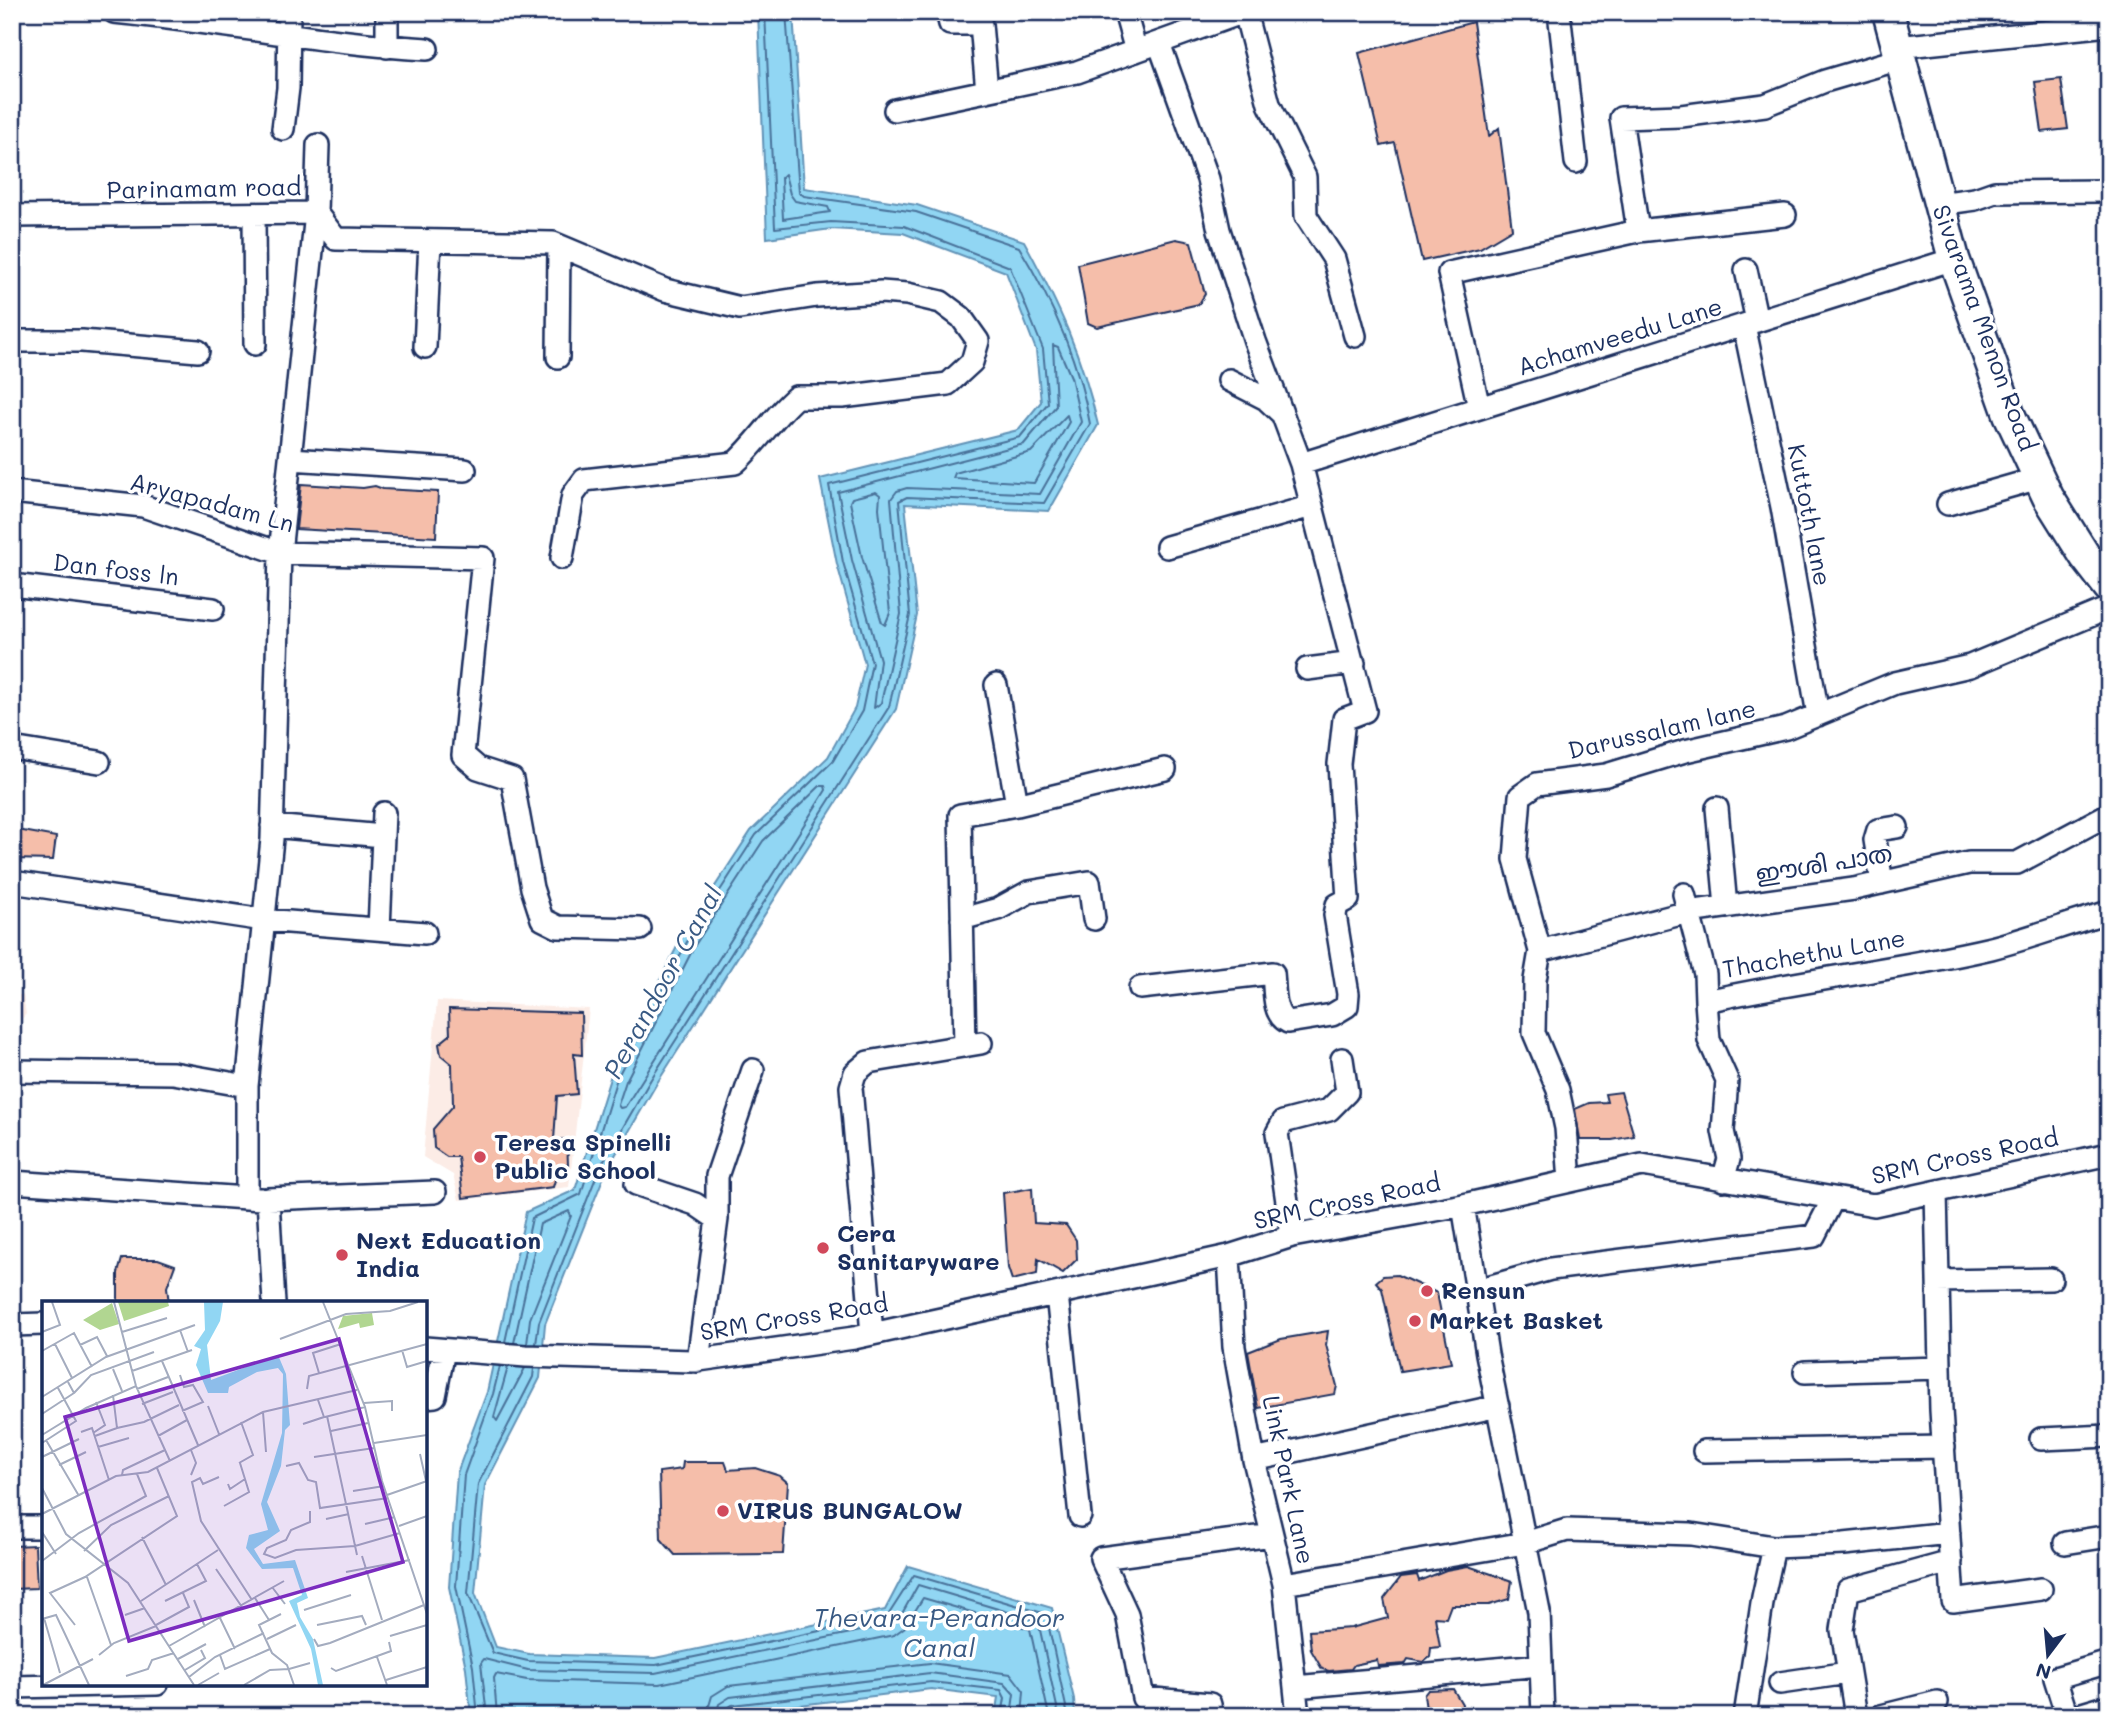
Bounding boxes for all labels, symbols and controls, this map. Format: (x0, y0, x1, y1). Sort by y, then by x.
street label: Parinamam road (106, 170, 302, 205)
street label: Sivarama Menon Road (1926, 200, 2044, 455)
street label: Achamveedu Lane (1513, 290, 1726, 381)
street label: Kuttoth lane (1782, 441, 1839, 588)
street label: Aryapadam Ln (127, 465, 298, 538)
street label: Dan foss ln (52, 545, 181, 592)
street label: Darussalam lane (1565, 692, 1759, 765)
street label: ഈശി പാത (1753, 836, 1894, 889)
water label: Perandoor Canal (595, 878, 730, 1084)
street label: Thachethu Lane (1720, 921, 1908, 984)
street label: SRM Cross Road (1869, 1121, 2061, 1190)
place label: Teresa Spinelli Public School (494, 1126, 672, 1185)
marker: Teresa Spinelli Public School (472, 1149, 488, 1165)
street label: SRM Cross Road (1251, 1166, 1443, 1235)
place label: Cera Sanitaryware (837, 1217, 1000, 1276)
place label: Next Education India (356, 1224, 541, 1283)
marker: Cera Sanitaryware (815, 1240, 831, 1256)
marker: Next Education India (334, 1247, 350, 1263)
place label: Rensun (1441, 1274, 1525, 1305)
marker: Rensun (1419, 1283, 1435, 1299)
street label: SRM Cross Road (698, 1286, 890, 1347)
inset map (42, 1301, 427, 1686)
place label: Market Basket (1429, 1304, 1603, 1335)
marker: Market Basket (1407, 1313, 1423, 1329)
street label: Link Park Lane (1256, 1393, 1322, 1567)
place label: VIRUS BUNGALOW (737, 1494, 963, 1525)
marker: VIRUS BUNGALOW (715, 1503, 731, 1519)
water label: Thevara-Perandoor Canal (813, 1600, 1065, 1664)
north arrow (2012, 1620, 2082, 1690)
text: N (2033, 1658, 2054, 1686)

